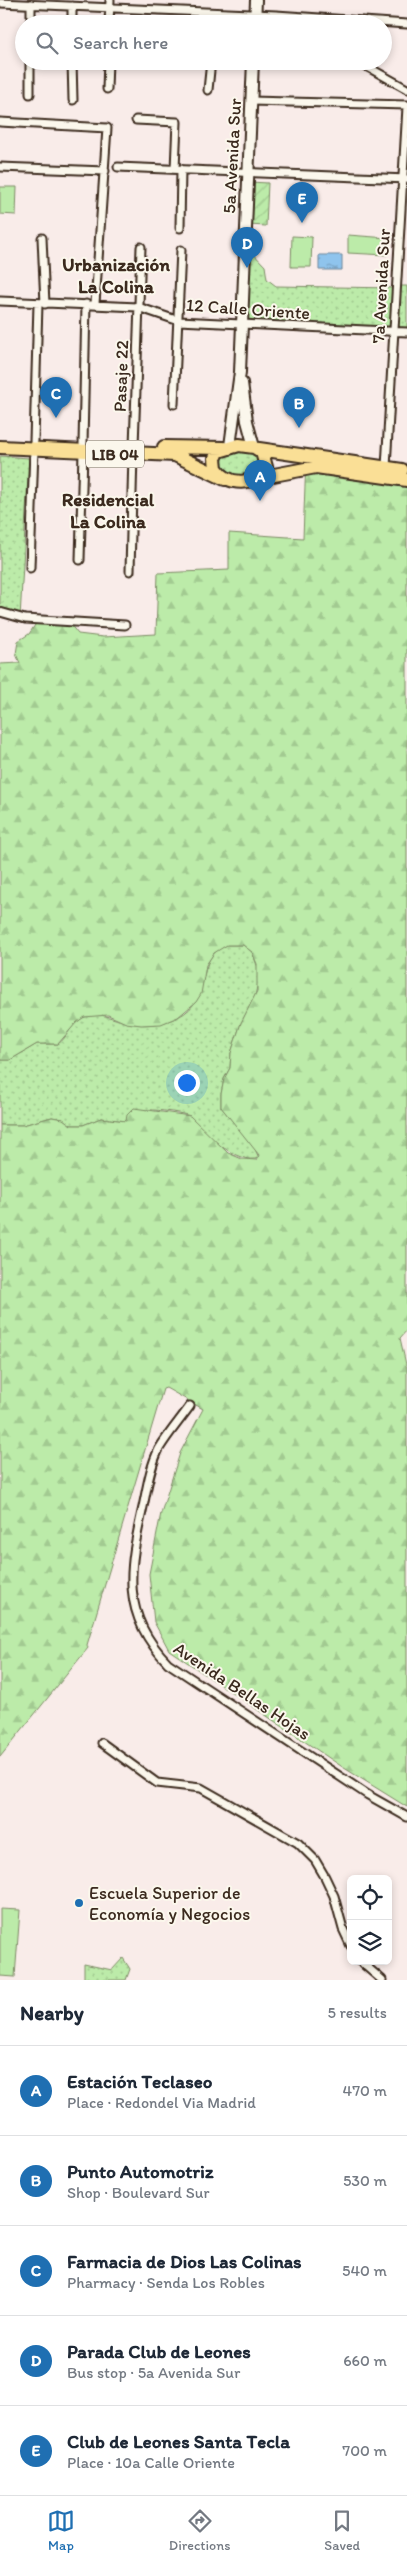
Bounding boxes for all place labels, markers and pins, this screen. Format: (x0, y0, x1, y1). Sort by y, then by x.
pin: E (286, 182, 318, 223)
pin: D (231, 227, 263, 268)
pin: C (40, 377, 72, 418)
pin: B (283, 387, 315, 428)
pin: A (244, 460, 276, 501)
place label: Escuela Superior de Economía y Negocios (89, 1882, 250, 1925)
marker: Escuela Superior de Economía y Negocios (73, 1897, 85, 1909)

